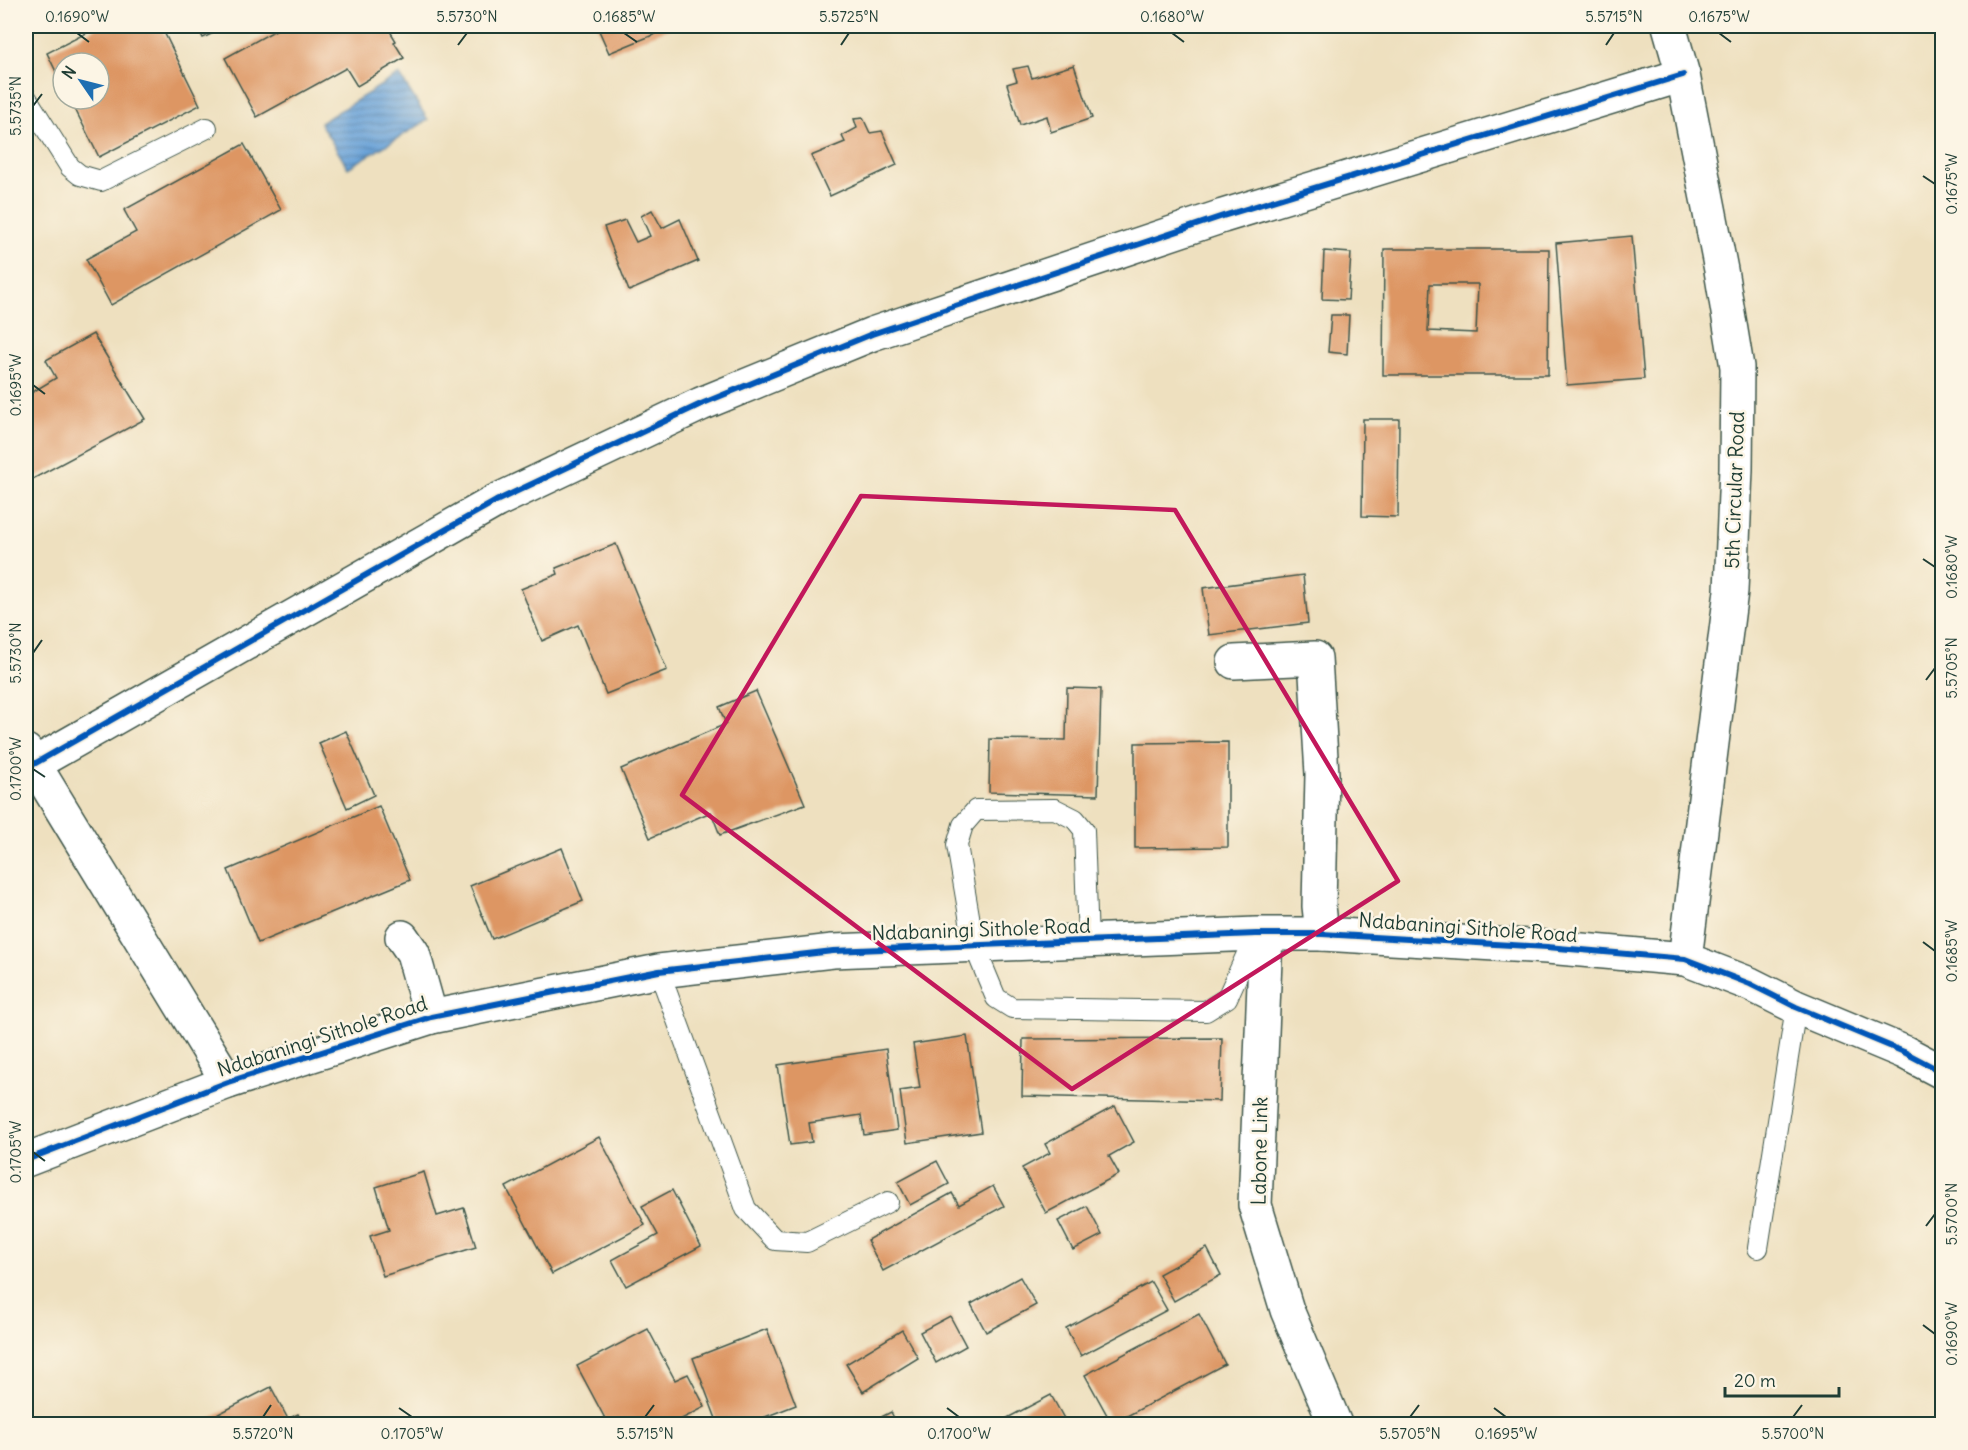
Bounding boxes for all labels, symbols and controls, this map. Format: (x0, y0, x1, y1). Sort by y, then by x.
text: 0.1690°W (45, 7, 109, 26)
text: 5.5730°N (436, 7, 498, 26)
text: 0.1685°W (593, 7, 656, 26)
text: 5.5725°N (819, 7, 879, 26)
text: 0.1680°W (1140, 7, 1204, 26)
text: 5.5715°N (1585, 7, 1643, 26)
text: 0.1675°W (1688, 7, 1750, 26)
north arrow (51, 51, 111, 111)
text: N (57, 62, 80, 83)
text: 5.5735°N (6, 76, 25, 136)
text: 0.1675°W (1942, 153, 1961, 215)
text: 0.1695°W (6, 353, 25, 416)
street label: 5th Circular Road (1719, 411, 1749, 569)
text: 0.1680°W (1942, 535, 1961, 599)
text: 5.5730°N (6, 622, 25, 684)
text: 5.5705°N (1942, 637, 1961, 699)
text: 0.1700°W (6, 737, 25, 801)
street label: Ndabaningi Sithole Road (1358, 907, 1579, 947)
street label: Ndabaningi Sithole Road (871, 913, 1091, 945)
text: 0.1685°W (1942, 919, 1961, 982)
street label: Ndabaningi Sithole Road (214, 990, 430, 1082)
street label: Labone Link (1246, 1096, 1272, 1206)
text: 0.1705°W (6, 1120, 25, 1183)
text: 5.5700°N (1942, 1183, 1961, 1245)
text: 0.1690°W (1942, 1302, 1961, 1366)
scale bar (1725, 1360, 1839, 1398)
text: 20 m (1734, 1369, 1776, 1392)
text: 5.5720°N (232, 1424, 294, 1443)
text: 0.1705°W (381, 1424, 444, 1443)
text: 5.5715°N (616, 1424, 674, 1443)
text: 0.1700°W (927, 1424, 991, 1443)
text: 5.5705°N (1379, 1424, 1441, 1443)
text: 0.1695°W (1475, 1424, 1538, 1443)
text: 5.5700°N (1762, 1424, 1824, 1443)

